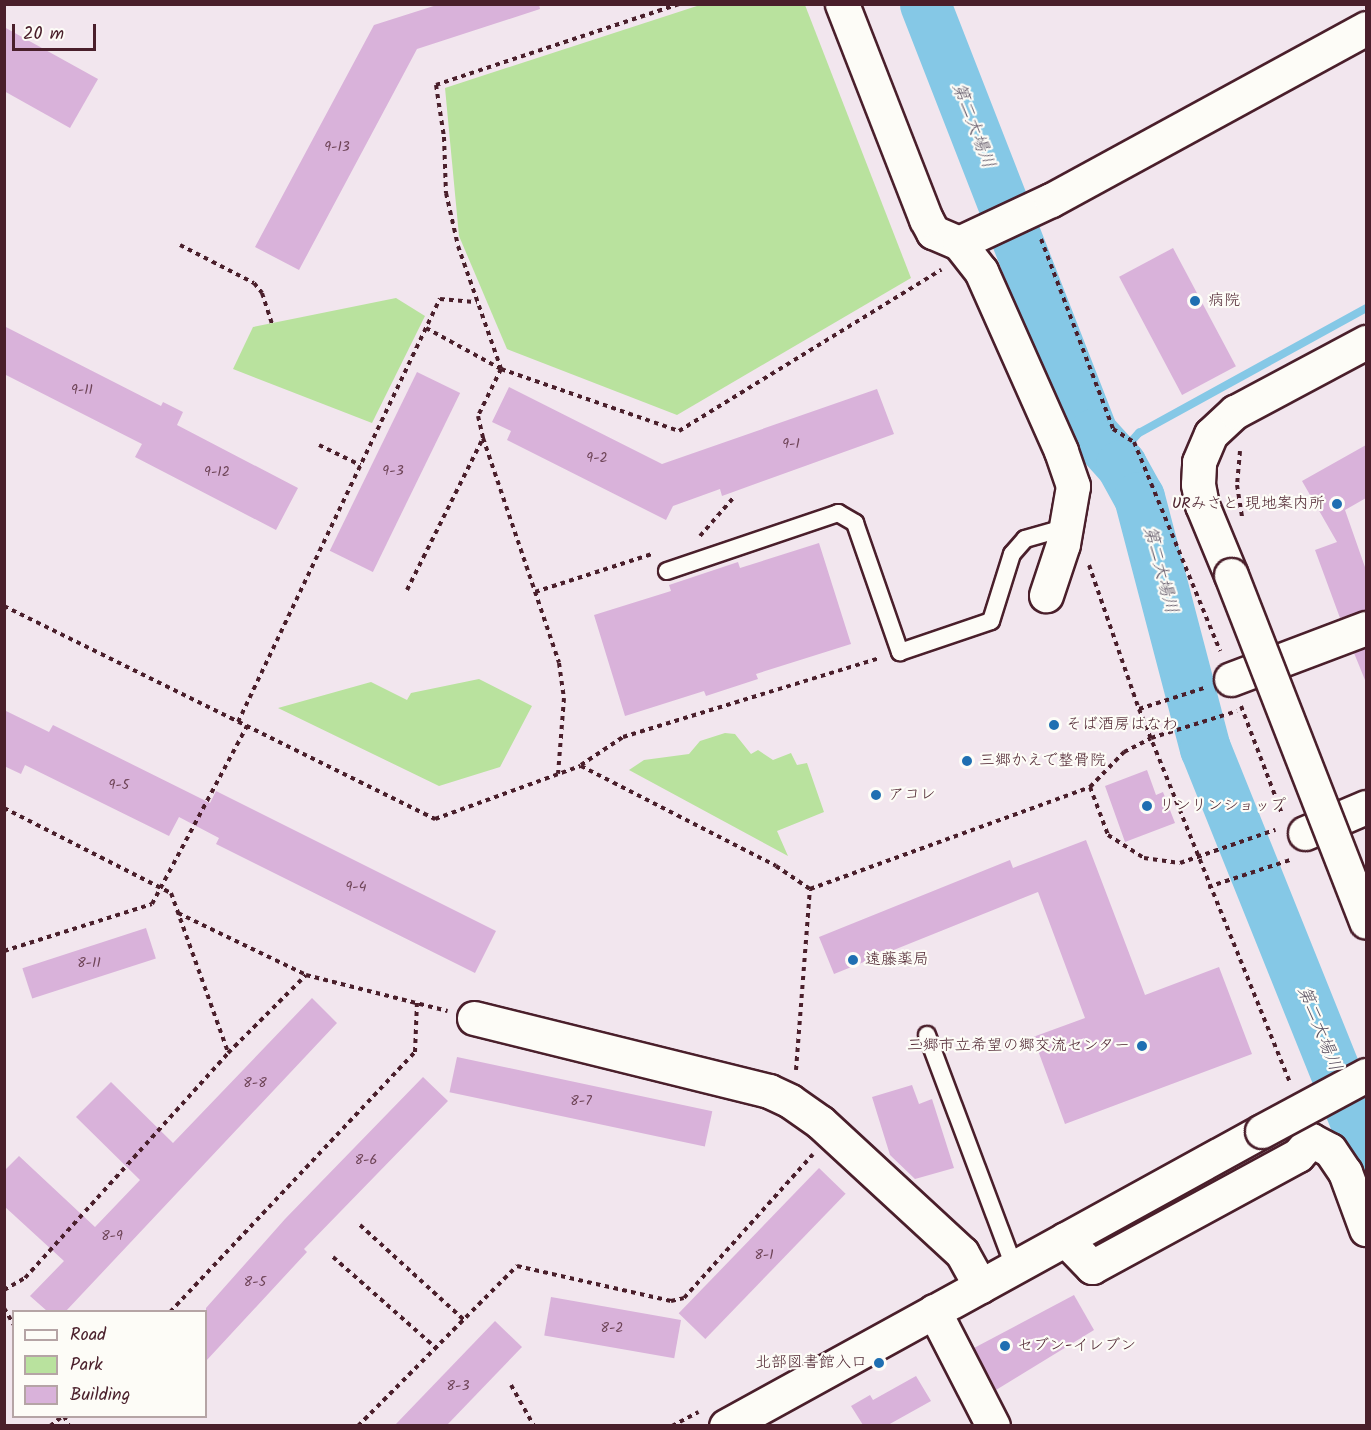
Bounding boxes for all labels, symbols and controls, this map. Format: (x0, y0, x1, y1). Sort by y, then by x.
scale bar (15, 12, 99, 50)
text: 20 m (23, 20, 64, 49)
water label: 第二大場川 (946, 80, 998, 172)
house number: 9-13 (324, 139, 350, 155)
place label: 病院 (1208, 291, 1240, 311)
marker: 病院 (1186, 292, 1204, 310)
house number: 9-11 (71, 382, 93, 398)
house number: 9-1 (782, 436, 800, 452)
house number: 9-2 (586, 450, 608, 466)
house number: 9-3 (382, 463, 404, 479)
house number: 9-12 (204, 464, 230, 480)
place label: URみさと 現地案内所 (1172, 494, 1325, 514)
marker: URみさと 現地案内所 (1330, 497, 1344, 511)
water label: 第二大場川 (1137, 524, 1181, 616)
place label: そば酒房はなわ (1066, 715, 1178, 735)
marker: そば酒房はなわ (1047, 718, 1061, 732)
place label: 三郷かえで整骨院 (979, 751, 1107, 771)
marker: 三郷かえで整骨院 (960, 754, 974, 768)
house number: 9-5 (109, 777, 129, 793)
place label: アコレ (888, 785, 936, 805)
marker: アコレ (869, 788, 883, 802)
place label: リンリンショップ (1159, 796, 1287, 816)
marker: リンリンショップ (1140, 799, 1154, 813)
house number: 9-4 (346, 879, 366, 895)
place label: 遠藤薬局 (865, 950, 929, 970)
marker: 遠藤薬局 (846, 953, 860, 967)
house number: 8-11 (77, 955, 101, 971)
water label: 第二大場川 (1291, 983, 1345, 1075)
place label: 三郷市立希望の郷交流センター (906, 1036, 1130, 1056)
marker: 三郷市立希望の郷交流センター (1135, 1039, 1149, 1053)
house number: 8-8 (243, 1075, 267, 1091)
house number: 8-7 (570, 1093, 592, 1109)
house number: 8-6 (355, 1152, 377, 1168)
house number: 8-9 (101, 1228, 123, 1244)
house number: 8-1 (754, 1247, 774, 1263)
house number: 8-5 (244, 1274, 266, 1290)
legend (12, 1310, 207, 1418)
house number: 8-2 (601, 1320, 623, 1336)
text: Road (70, 1321, 106, 1350)
place label: セブン-イレブン (1017, 1336, 1136, 1356)
marker: セブン-イレブン (998, 1339, 1012, 1353)
text: Park (70, 1351, 103, 1380)
place label: 北部図書館入口 (755, 1353, 867, 1373)
marker: 北部図書館入口 (872, 1356, 886, 1370)
house number: 8-3 (447, 1378, 469, 1394)
text: Building (70, 1381, 130, 1410)

